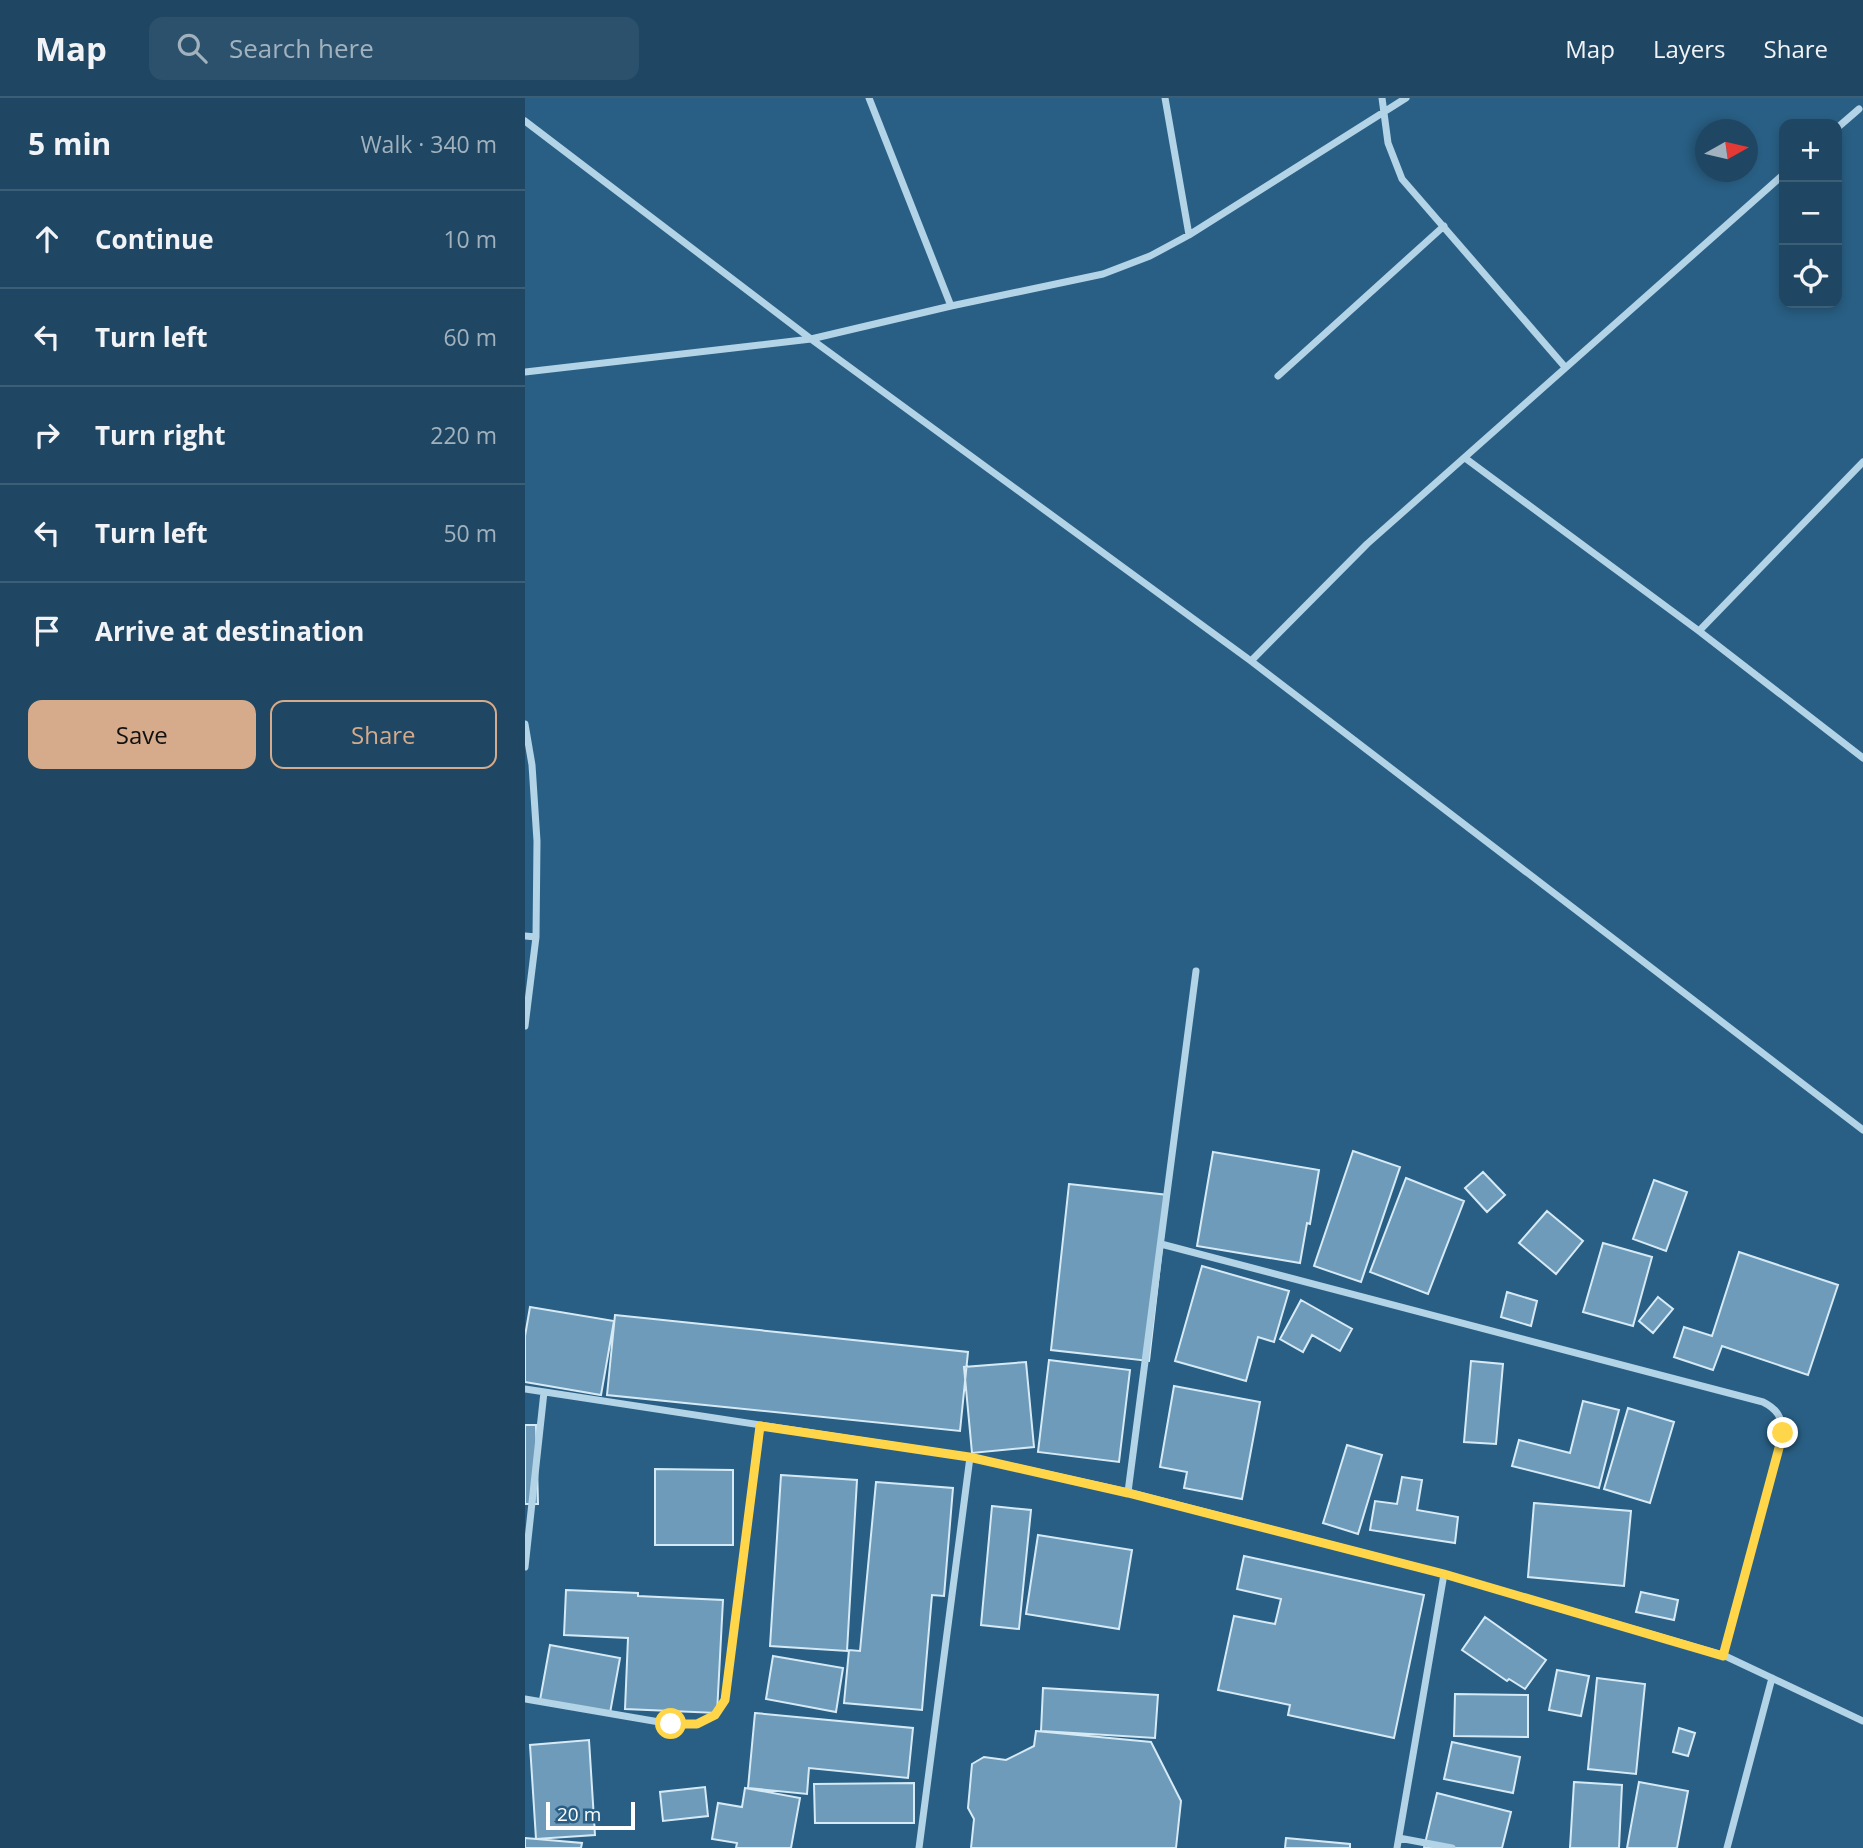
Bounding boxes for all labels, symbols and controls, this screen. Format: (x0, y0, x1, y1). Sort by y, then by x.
search box (149, 17, 639, 80)
text: Map (35, 26, 107, 71)
icon: search (173, 29, 211, 67)
text: Search here (229, 30, 374, 66)
text: Map (1565, 32, 1615, 65)
text: Layers (1653, 32, 1726, 65)
text: Share (1764, 32, 1828, 65)
north arrow (1695, 119, 1758, 182)
map controls (1779, 119, 1842, 308)
button: + (1779, 119, 1842, 182)
text: 5 min (28, 123, 111, 164)
text: Walk · 340 m (360, 128, 497, 160)
button: − (1779, 182, 1842, 245)
icon: ahead (28, 220, 66, 258)
text: Continue (95, 221, 214, 257)
text: 10 m (443, 223, 497, 255)
button: locate (1779, 245, 1842, 308)
icon: left (28, 318, 66, 356)
text: Turn left (95, 319, 207, 355)
text: 60 m (443, 321, 497, 353)
icon: right (28, 416, 66, 454)
text: Turn right (95, 417, 226, 453)
text: 220 m (430, 419, 497, 451)
icon: left (28, 514, 66, 552)
text: Turn left (95, 515, 207, 551)
text: 50 m (443, 517, 497, 549)
icon: arrive (28, 612, 66, 650)
text: Arrive at destination (95, 613, 364, 649)
button: Save (28, 700, 256, 769)
button: Share (270, 700, 497, 769)
route end (1767, 1417, 1798, 1448)
route start (655, 1708, 686, 1739)
scale bar (546, 1799, 635, 1831)
text: 20 m (557, 1801, 601, 1827)

